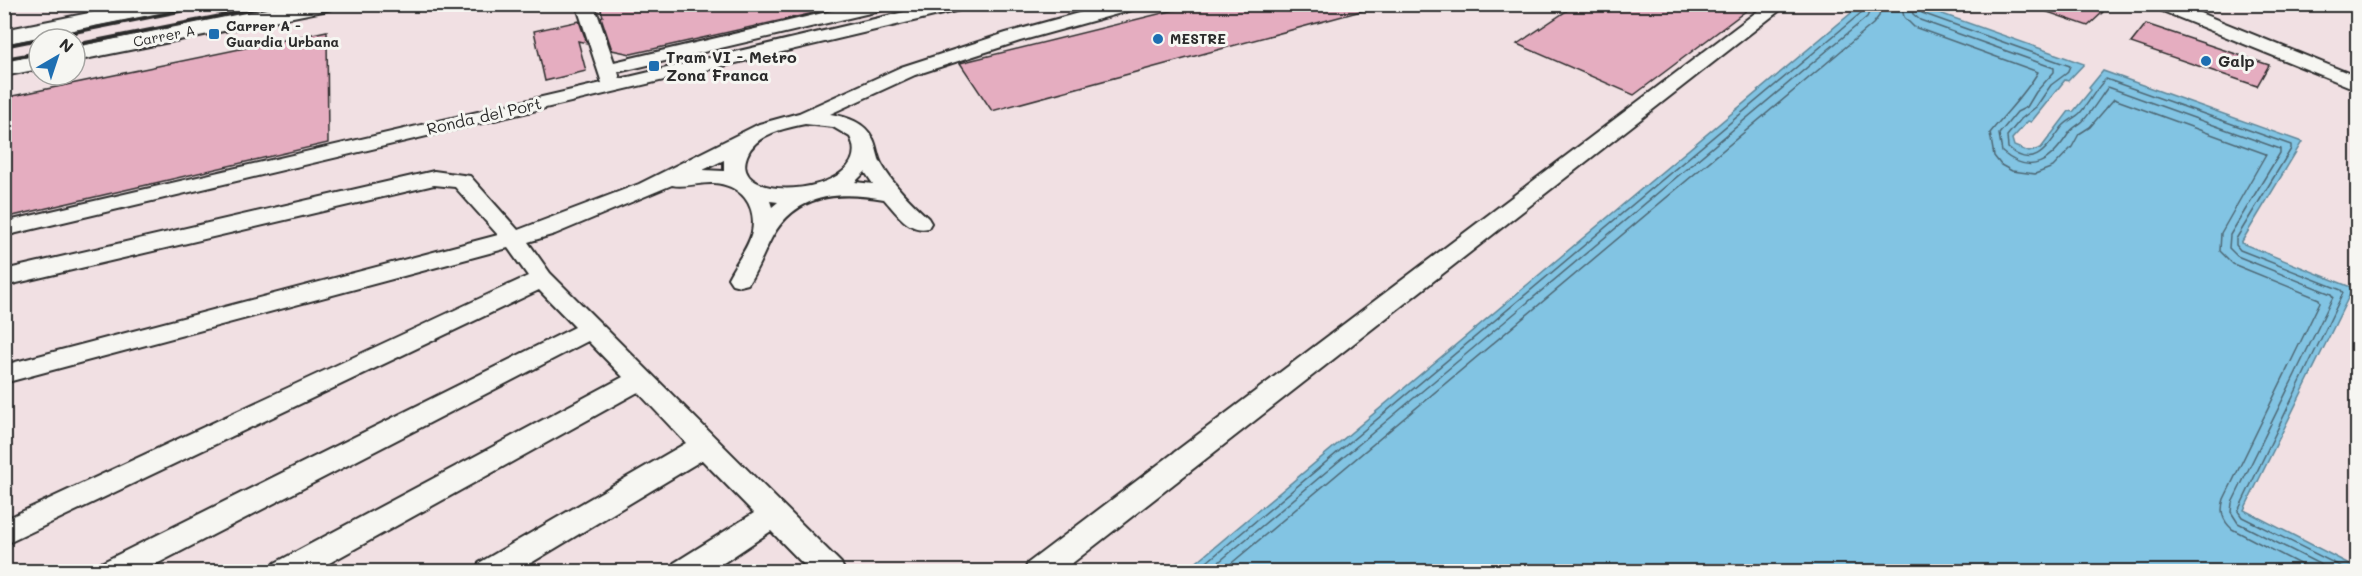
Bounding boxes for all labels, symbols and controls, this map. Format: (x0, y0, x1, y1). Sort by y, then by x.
place label: Carrer A - Guardia Urbana (226, 16, 340, 51)
street label: Carrer A (131, 20, 196, 51)
north arrow (27, 27, 87, 87)
marker: Carrer A - Guardia Urbana (207, 27, 221, 41)
place label: MESTRE (1170, 29, 1226, 48)
marker: MESTRE (1151, 32, 1165, 46)
text: N (55, 33, 78, 57)
place label: Tram VI - Metro Zona Franca (666, 46, 797, 85)
place label: Galp (2218, 50, 2255, 71)
marker: Galp (2199, 54, 2213, 68)
marker: Tram VI - Metro Zona Franca (647, 59, 661, 73)
street label: Ronda del Port (424, 92, 543, 139)

